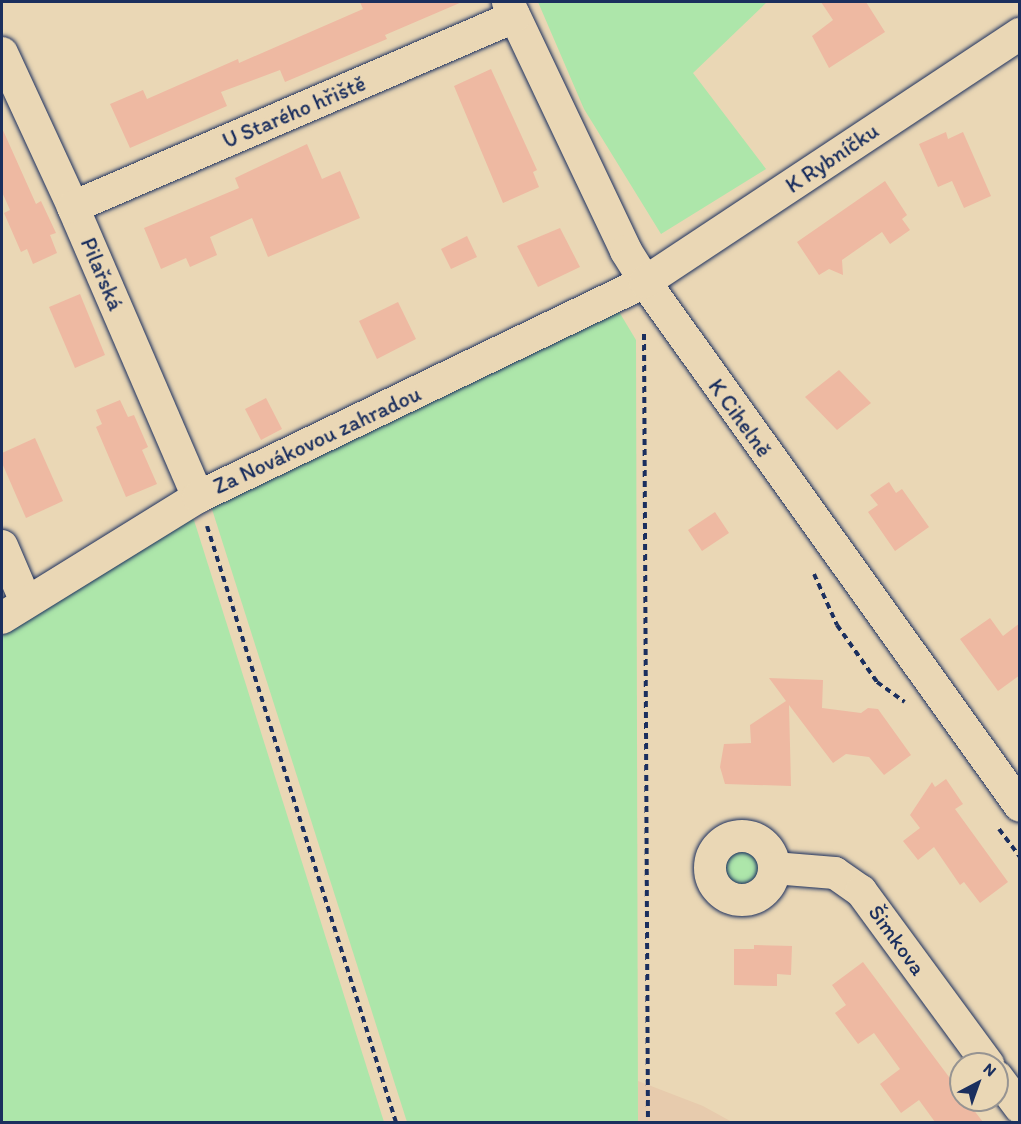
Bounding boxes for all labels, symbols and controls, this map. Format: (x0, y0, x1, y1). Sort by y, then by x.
street label: U Starého hřiště (218, 70, 370, 154)
street label: K Rybníčku (781, 117, 883, 199)
street label: Pilařská (75, 234, 129, 314)
street label: K Cihelně (703, 374, 777, 462)
street label: Za Novákovou zahradou (209, 380, 425, 500)
street label: Šimkova (863, 900, 931, 980)
north arrow (949, 1052, 1009, 1112)
text: N (980, 1059, 1000, 1080)

